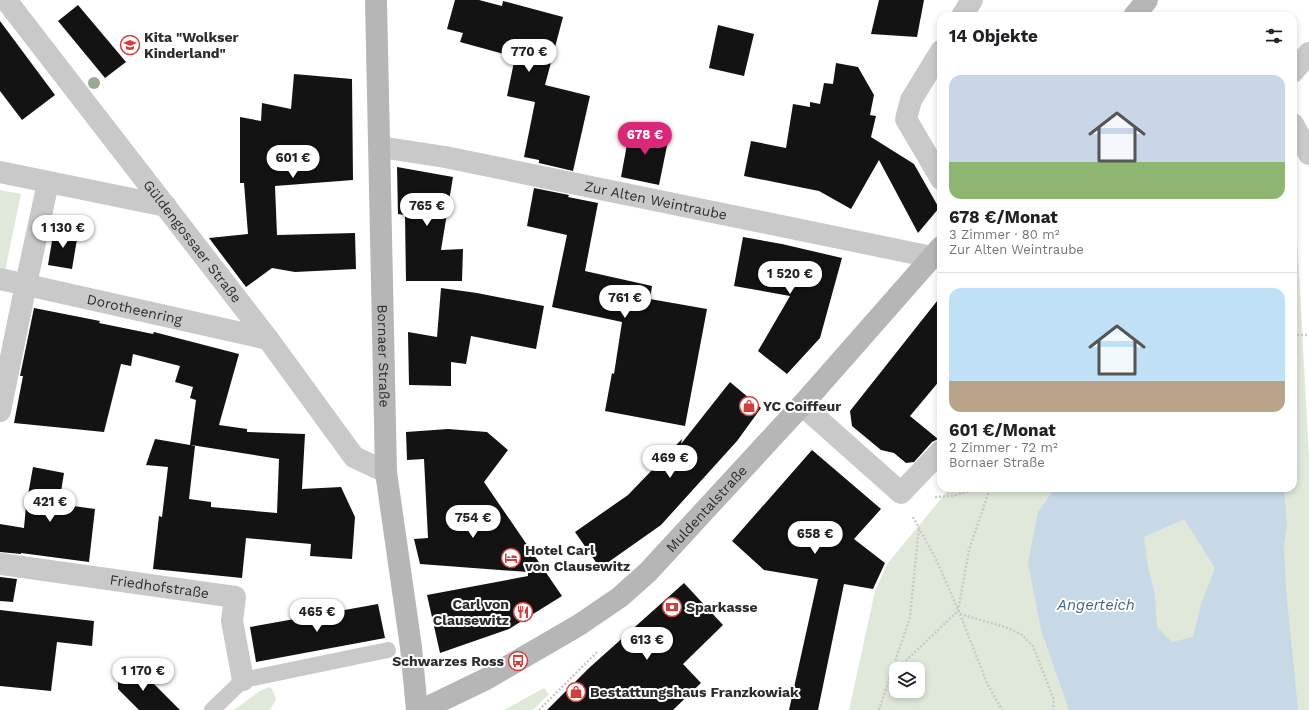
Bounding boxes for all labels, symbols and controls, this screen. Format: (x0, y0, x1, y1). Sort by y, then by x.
icon: filters (1263, 25, 1285, 47)
text: 14 Objekte (949, 26, 1038, 46)
place label: Kita "Wolkser Kinderland" (144, 29, 239, 61)
school or university icon: Kita "Wolkser Kinderland" (119, 34, 141, 56)
pin: 770 € (501, 39, 557, 73)
text: 770 € (511, 44, 547, 59)
icon: home (1081, 101, 1153, 173)
pin: 678 € (617, 122, 673, 156)
text: 678 € (627, 127, 663, 142)
pin: 601 € (265, 145, 321, 179)
text: 601 € (276, 150, 310, 165)
street label: Güldengossaer Straße (140, 177, 245, 306)
street label: Zur Alten Weintraube (583, 178, 729, 223)
pin: 765 € (399, 193, 455, 227)
text: 765 € (409, 198, 445, 213)
text: 678 €/Monat (949, 207, 1058, 227)
pin: 1 130 € (26, 215, 100, 249)
text: 1 130 € (41, 220, 85, 235)
text: 3 Zimmer · 80 m² (949, 227, 1059, 242)
text: Zur Alten Weintraube (949, 242, 1084, 257)
pin: 1 520 € (753, 261, 827, 295)
text: 1 520 € (767, 266, 813, 281)
pin: 761 € (597, 285, 653, 319)
text: 761 € (608, 290, 642, 305)
street label: Dorotheenring (85, 291, 184, 328)
street label: Bornaer Straße (374, 304, 393, 408)
icon: home (1081, 314, 1153, 386)
shop icon: YC Coiffeur (738, 395, 760, 417)
place label: YC Coiffeur (763, 398, 841, 414)
text: 601 €/Monat (949, 420, 1056, 440)
text: 2 Zimmer · 72 m² (949, 440, 1058, 455)
pin: 469 € (642, 445, 698, 479)
text: 469 € (651, 450, 689, 465)
text: Bornaer Straße (949, 455, 1045, 470)
street label: Muldentalstraße (663, 462, 750, 555)
pin: 421 € (22, 489, 78, 523)
text: 421 € (33, 494, 67, 509)
pin: 754 € (445, 505, 501, 539)
text: 754 € (455, 510, 491, 525)
pin: 658 € (787, 521, 843, 555)
text: 658 € (797, 526, 833, 541)
place label: Hotel Carl von Clausewitz (524, 542, 630, 574)
hotel icon: Hotel Carl von Clausewitz (500, 547, 522, 569)
street label: Friedhofstraße (109, 571, 210, 601)
place label: Carl von Clausewitz (433, 596, 509, 628)
bank icon: Sparkasse (661, 596, 683, 618)
water label: Angerteich (1056, 596, 1135, 614)
pin: 465 € (289, 599, 345, 633)
place label: Sparkasse (686, 599, 758, 615)
restaurant icon: Carl von Clausewitz (512, 601, 534, 623)
text: 465 € (299, 604, 335, 619)
pin: 613 € (619, 627, 675, 661)
text: 613 € (630, 632, 664, 647)
bus stop icon: Schwarzes Ross (507, 650, 529, 672)
place label: Schwarzes Ross (392, 653, 505, 669)
pin: 1 170 € (106, 658, 180, 692)
map controls (889, 662, 925, 698)
button: layers (889, 662, 925, 698)
text: 1 170 € (121, 663, 165, 678)
shop icon: Bestattungshaus Franzkowiak (565, 681, 587, 703)
place label: Bestattungshaus Franzkowiak (590, 684, 799, 700)

